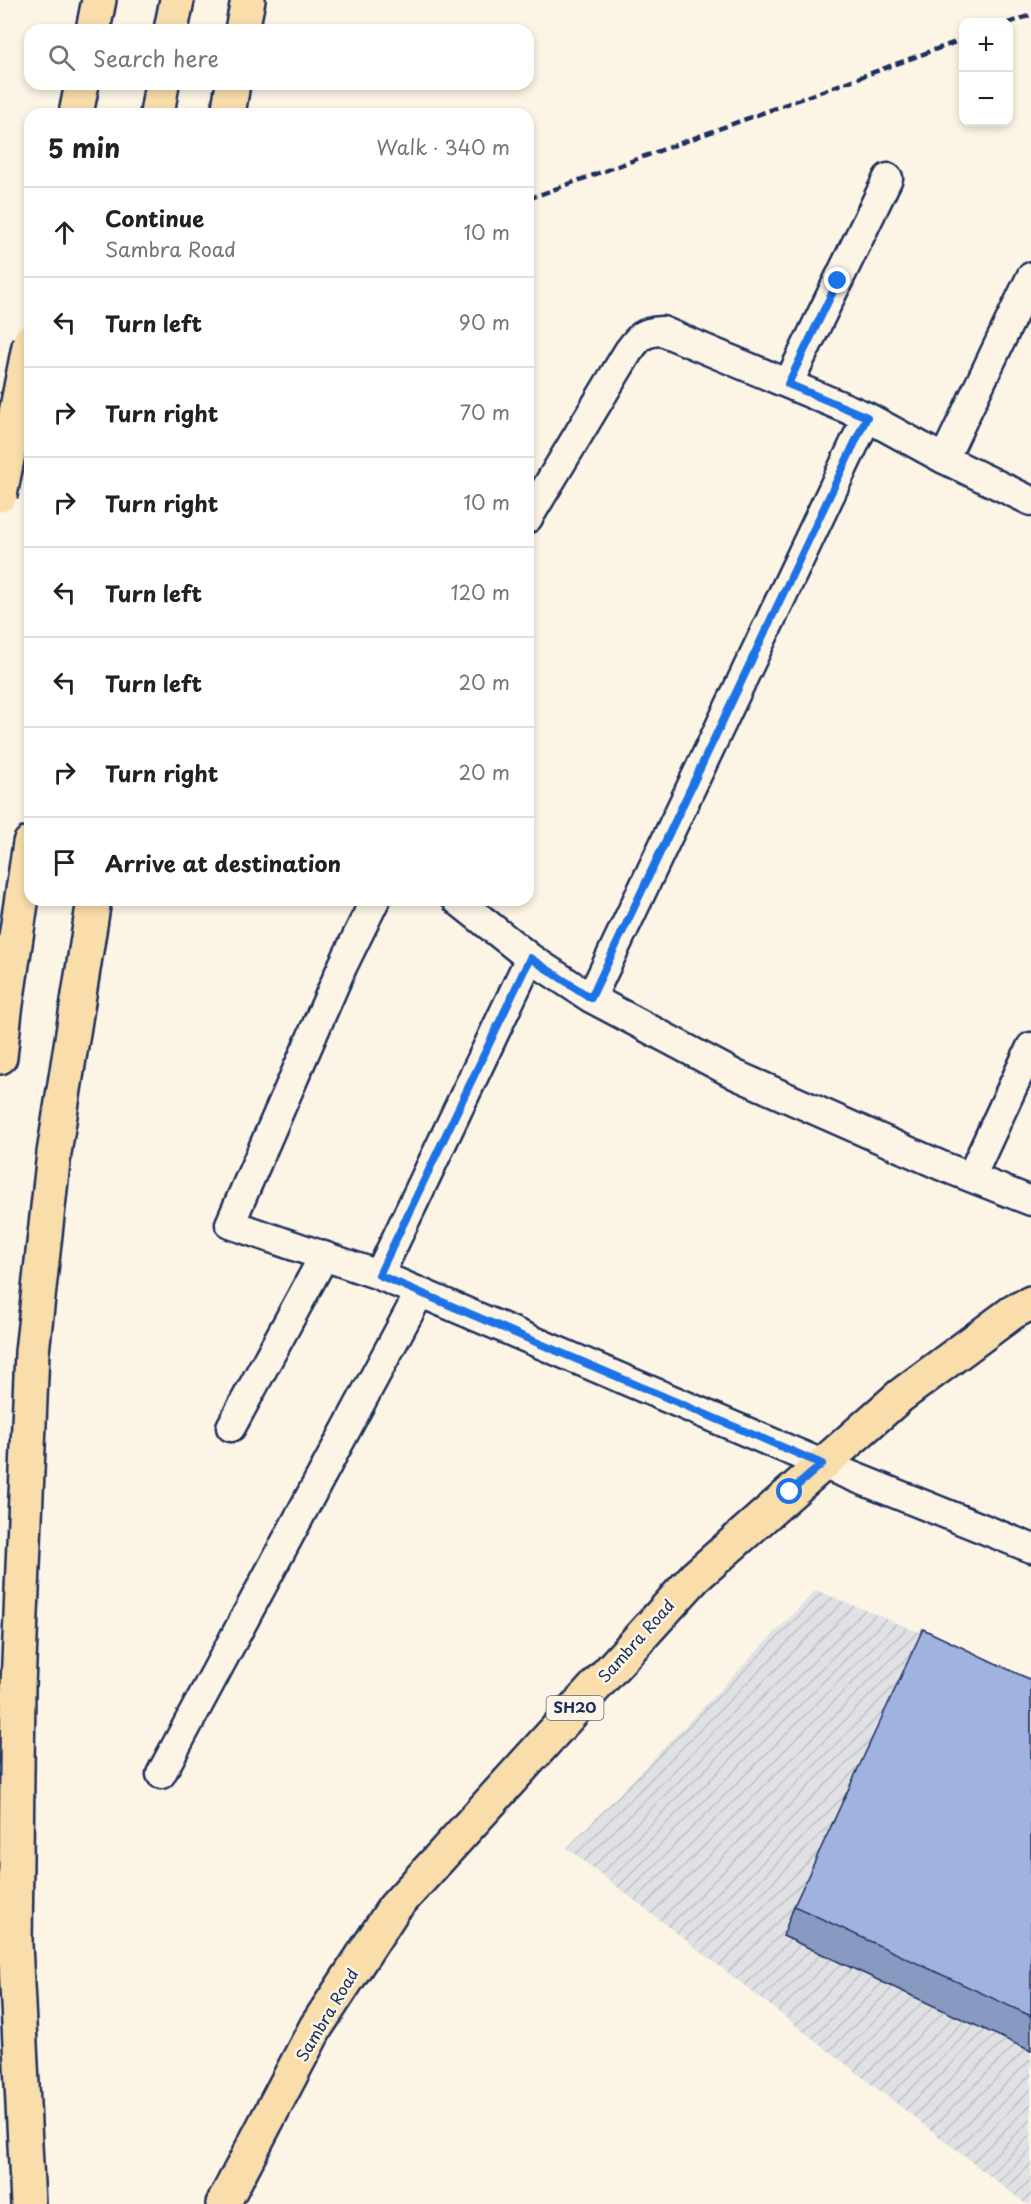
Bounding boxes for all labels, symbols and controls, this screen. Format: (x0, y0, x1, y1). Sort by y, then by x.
map controls (959, 18, 1013, 126)
button: + (959, 18, 1013, 72)
search box (24, 24, 534, 90)
icon: search (45, 41, 78, 74)
text: Search here (93, 41, 219, 74)
button: − (959, 72, 1013, 126)
text: 5 min (48, 128, 120, 167)
text: Walk · 340 m (377, 132, 510, 162)
text: Continue (105, 201, 204, 234)
icon: ahead (48, 216, 81, 249)
text: 10 m (463, 217, 510, 247)
text: Sambra Road (105, 234, 236, 264)
route end (824, 267, 850, 293)
icon: left (48, 306, 81, 339)
text: Turn left (105, 306, 202, 339)
text: 90 m (459, 307, 510, 337)
icon: right (48, 396, 81, 429)
text: Turn right (105, 396, 218, 429)
text: 70 m (460, 397, 510, 427)
icon: right (48, 486, 81, 519)
text: Turn right (105, 486, 218, 519)
text: 10 m (463, 487, 510, 517)
icon: left (48, 576, 81, 609)
text: Turn left (105, 576, 202, 609)
text: 120 m (451, 577, 510, 607)
icon: left (48, 666, 81, 699)
text: Turn left (105, 666, 202, 699)
text: 20 m (458, 667, 510, 697)
icon: right (48, 756, 81, 789)
text: Turn right (105, 756, 218, 789)
text: 20 m (458, 757, 510, 787)
icon: arrive (48, 846, 81, 879)
text: Arrive at destination (105, 846, 341, 879)
route start (776, 1478, 802, 1504)
street label: Sambra Road (591, 1593, 679, 1687)
road number: SH20 (546, 1696, 604, 1720)
street label: Sambra Road (289, 1963, 363, 2066)

